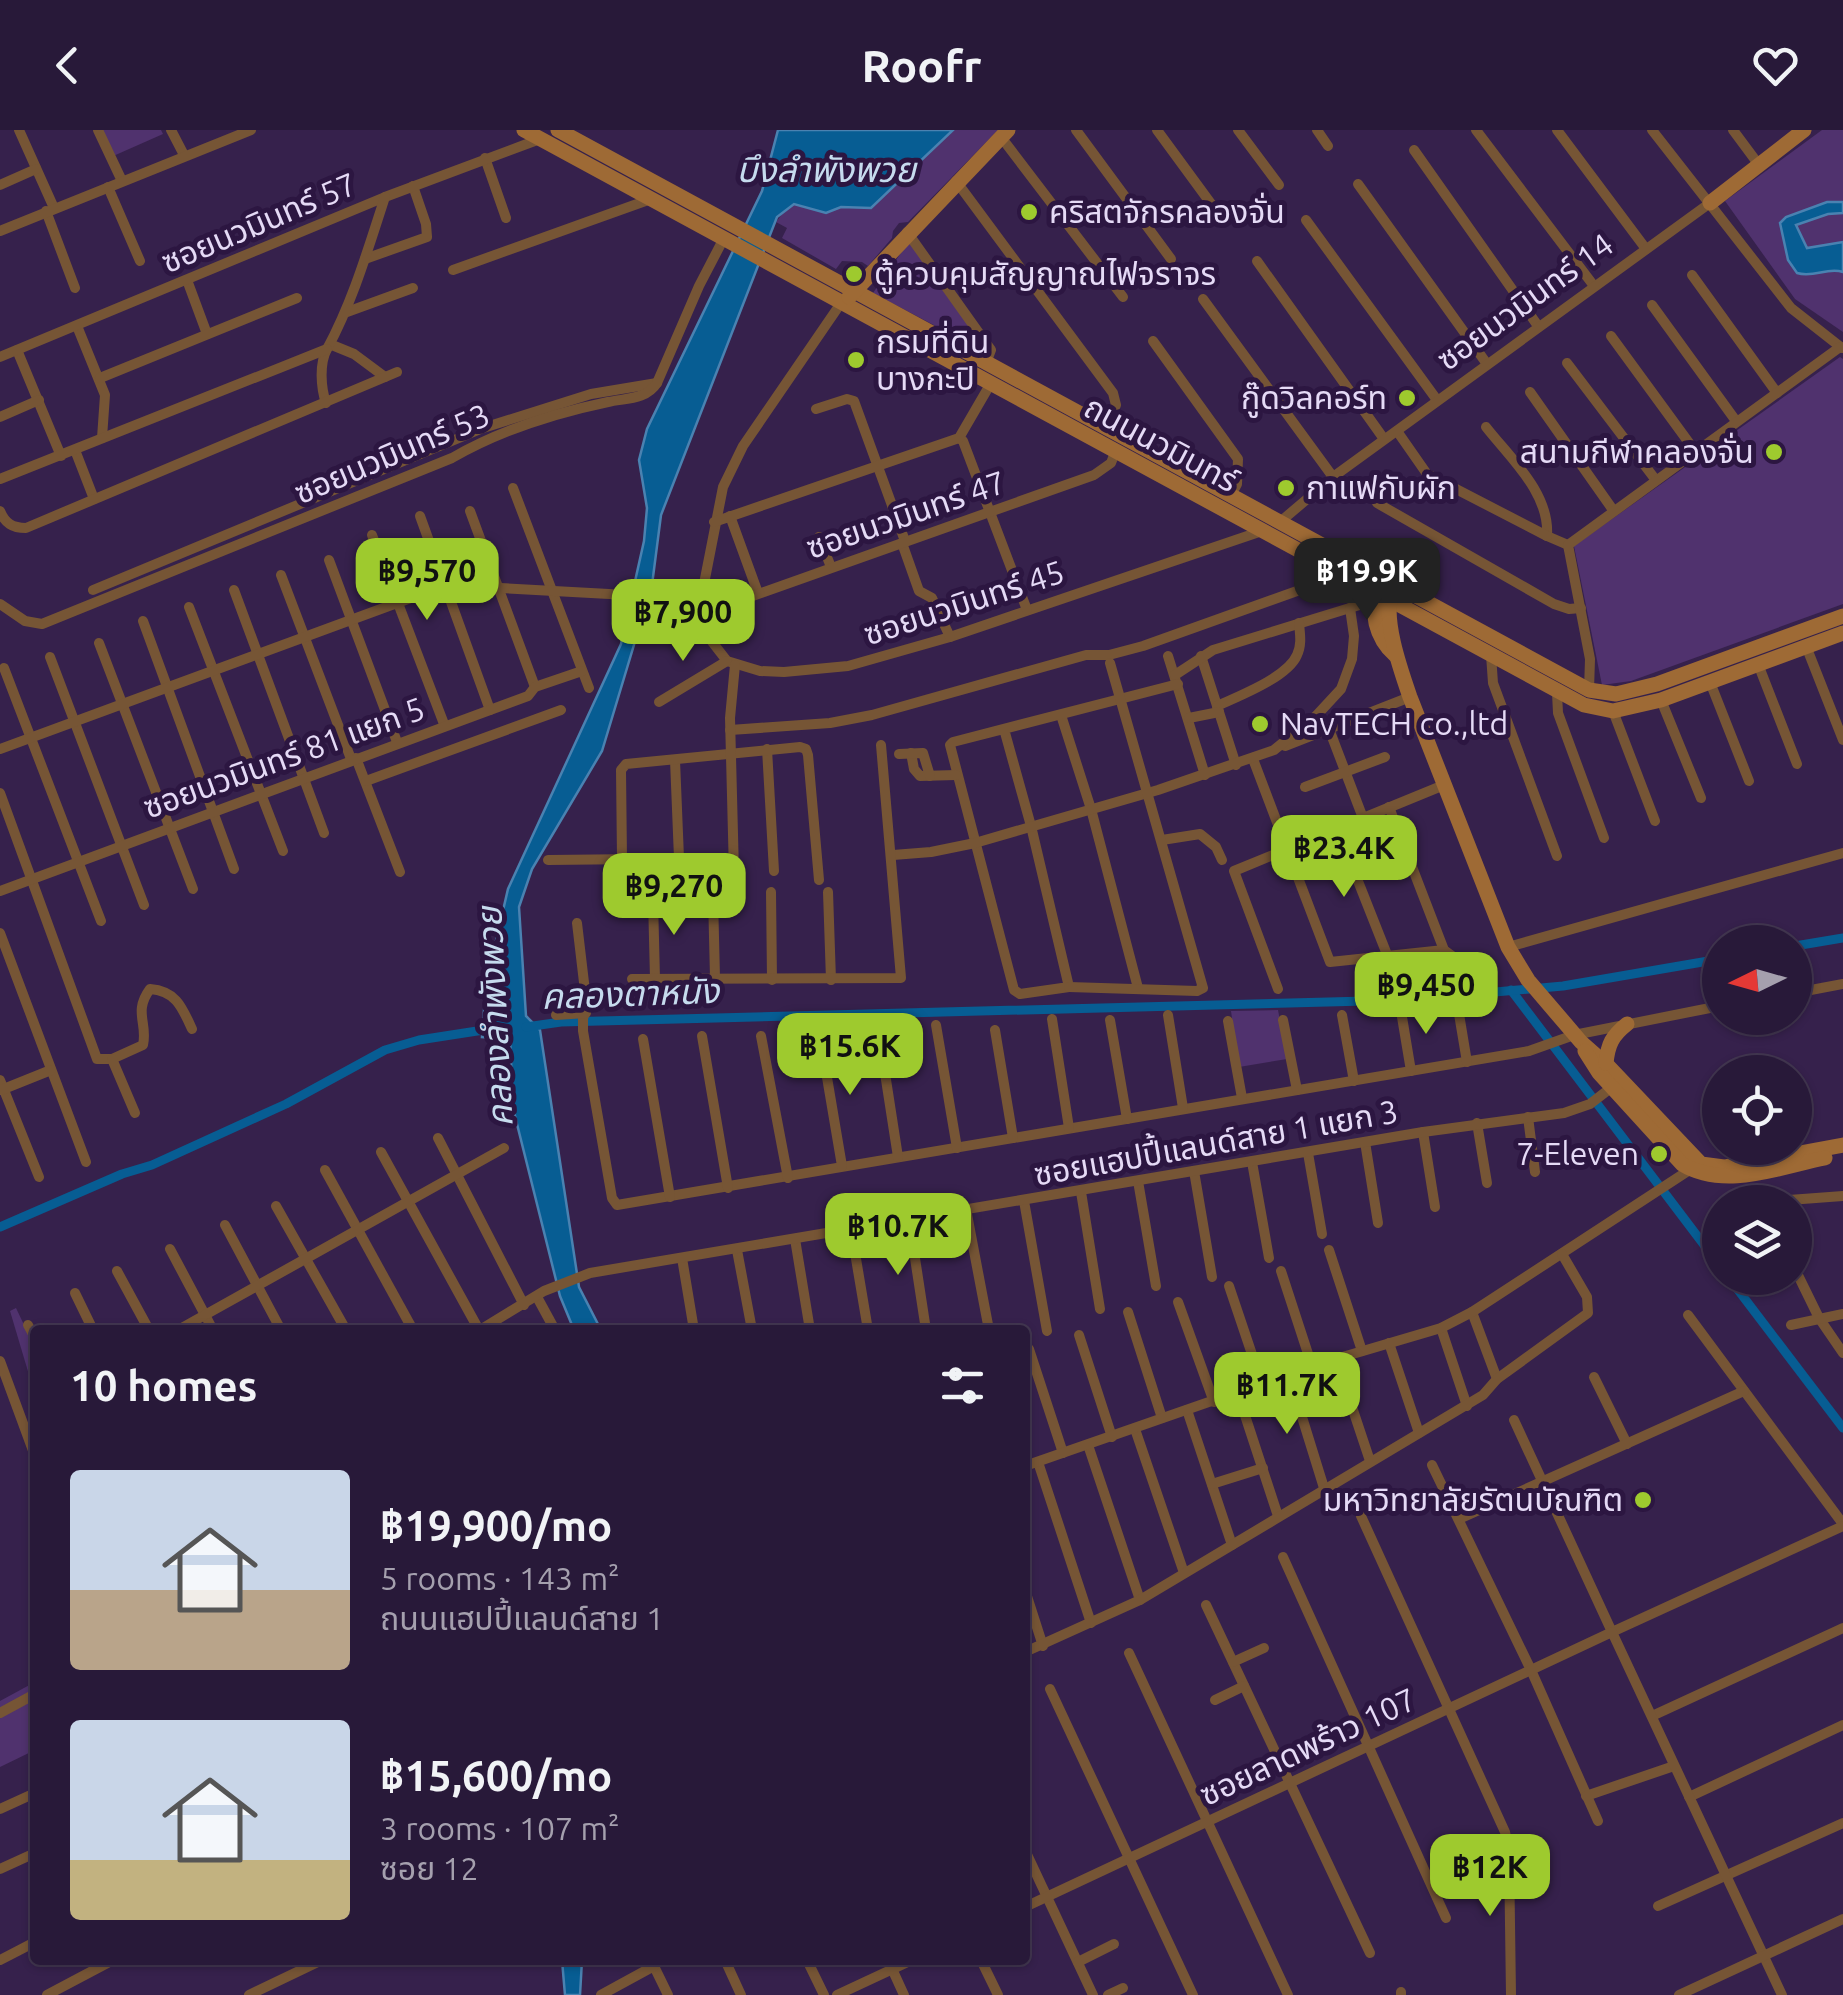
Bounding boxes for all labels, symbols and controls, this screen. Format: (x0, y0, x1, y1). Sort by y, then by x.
icon: back (40, 38, 95, 93)
icon: heart (1748, 38, 1803, 93)
text: Roofr (862, 40, 981, 91)
water label: บึงลำพังพวย (736, 149, 918, 189)
street label: ซอยนวมินทร์ 57 (156, 165, 362, 279)
place label: คริสตจักรคลองจั่น (1049, 192, 1285, 229)
marker: คริสตจักรคลองจั่น (1018, 201, 1040, 223)
street label: ซอยนวมินทร์ 14 (1430, 225, 1619, 377)
place label: ตู้ควบคุมสัญญาณไฟจราจร (874, 255, 1216, 294)
marker: ตู้ควบคุมสัญญาณไฟจราจร (843, 263, 865, 285)
place label: กรมที่ดิน บางกะปิ (876, 320, 989, 396)
marker: กรมที่ดิน บางกะปิ (845, 349, 867, 371)
place label: กู๊ดวิลคอร์ท (1241, 379, 1387, 418)
marker: กู๊ดวิลคอร์ท (1396, 387, 1418, 409)
street label: ถนนนวมินทร์ (1079, 388, 1246, 499)
street label: ซอยนวมินทร์ 53 (289, 396, 495, 510)
place label: สนามกีฬาคลองจั่น (1520, 432, 1754, 469)
marker: สนามกีฬาคลองจั่น (1763, 441, 1785, 463)
street label: ซอยนวมินทร์ 47 (801, 463, 1010, 565)
place label: กาแฟกับผัก (1306, 469, 1456, 505)
marker: กาแฟกับผัก (1275, 477, 1297, 499)
pin: ฿9,570 (346, 538, 508, 623)
pin: ฿19.9K (1286, 538, 1448, 623)
text: ฿9,570 (378, 552, 476, 588)
text: ฿19.9K (1316, 552, 1418, 588)
street label: ซอยนวมินทร์ 45 (859, 553, 1068, 651)
pin: ฿7,900 (602, 579, 764, 664)
text: ฿7,900 (634, 593, 732, 629)
street label: ซอยนวมินทร์ 81 แยก 5 (138, 689, 429, 825)
place label: NavTECH co.,ltd (1280, 705, 1508, 741)
marker: NavTECH co.,ltd (1249, 713, 1271, 735)
pin: ฿23.4K (1263, 815, 1425, 900)
text: ฿23.4K (1293, 829, 1395, 865)
pin: ฿9,270 (593, 853, 755, 938)
text: ฿9,270 (625, 867, 723, 903)
water label: คลองลำพังพวย (468, 904, 520, 1128)
north arrow (1702, 925, 1812, 1035)
map controls (1702, 925, 1812, 1295)
pin: ฿9,450 (1345, 952, 1507, 1037)
text: ฿9,450 (1377, 966, 1475, 1002)
water label: คลองตาหนัง (541, 970, 722, 1016)
pin: ฿15.6K (769, 1013, 931, 1098)
text: ฿15.6K (799, 1027, 901, 1063)
button: locate (1702, 1055, 1812, 1165)
street label: ซอยแฮปปี้แลนด์สาย 1 แยก 3 (1031, 1089, 1401, 1192)
place label: 7-Eleven (1516, 1135, 1639, 1171)
marker: 7-Eleven (1648, 1143, 1670, 1165)
button: layers (1702, 1185, 1812, 1295)
pin: ฿10.7K (817, 1193, 979, 1278)
text: ฿10.7K (847, 1207, 949, 1243)
pin: ฿11.7K (1206, 1352, 1368, 1437)
icon: filters (935, 1358, 990, 1413)
text: 10 homes (70, 1362, 257, 1409)
text: ฿11.7K (1236, 1366, 1338, 1402)
place label: มหาวิทยาลัยรัตนบัณฑิต (1323, 1481, 1623, 1517)
marker: มหาวิทยาลัยรัตนบัณฑิต (1632, 1489, 1654, 1511)
text: ฿19,900/mo (380, 1502, 612, 1549)
icon: home (150, 1510, 270, 1630)
text: 5 rooms · 143 m² (380, 1560, 620, 1596)
text: ถนนแฮปปี้แลนด์สาย 1 (380, 1600, 664, 1636)
street label: ซอยลาดพร้าว 107 (1194, 1680, 1421, 1812)
text: ฿15,600/mo (380, 1752, 612, 1799)
icon: home (150, 1760, 270, 1880)
text: 3 rooms · 107 m² (380, 1810, 620, 1846)
pin: ฿12K (1431, 1834, 1549, 1919)
text: ฿12K (1452, 1848, 1528, 1884)
text: ซอย 12 (380, 1850, 479, 1886)

